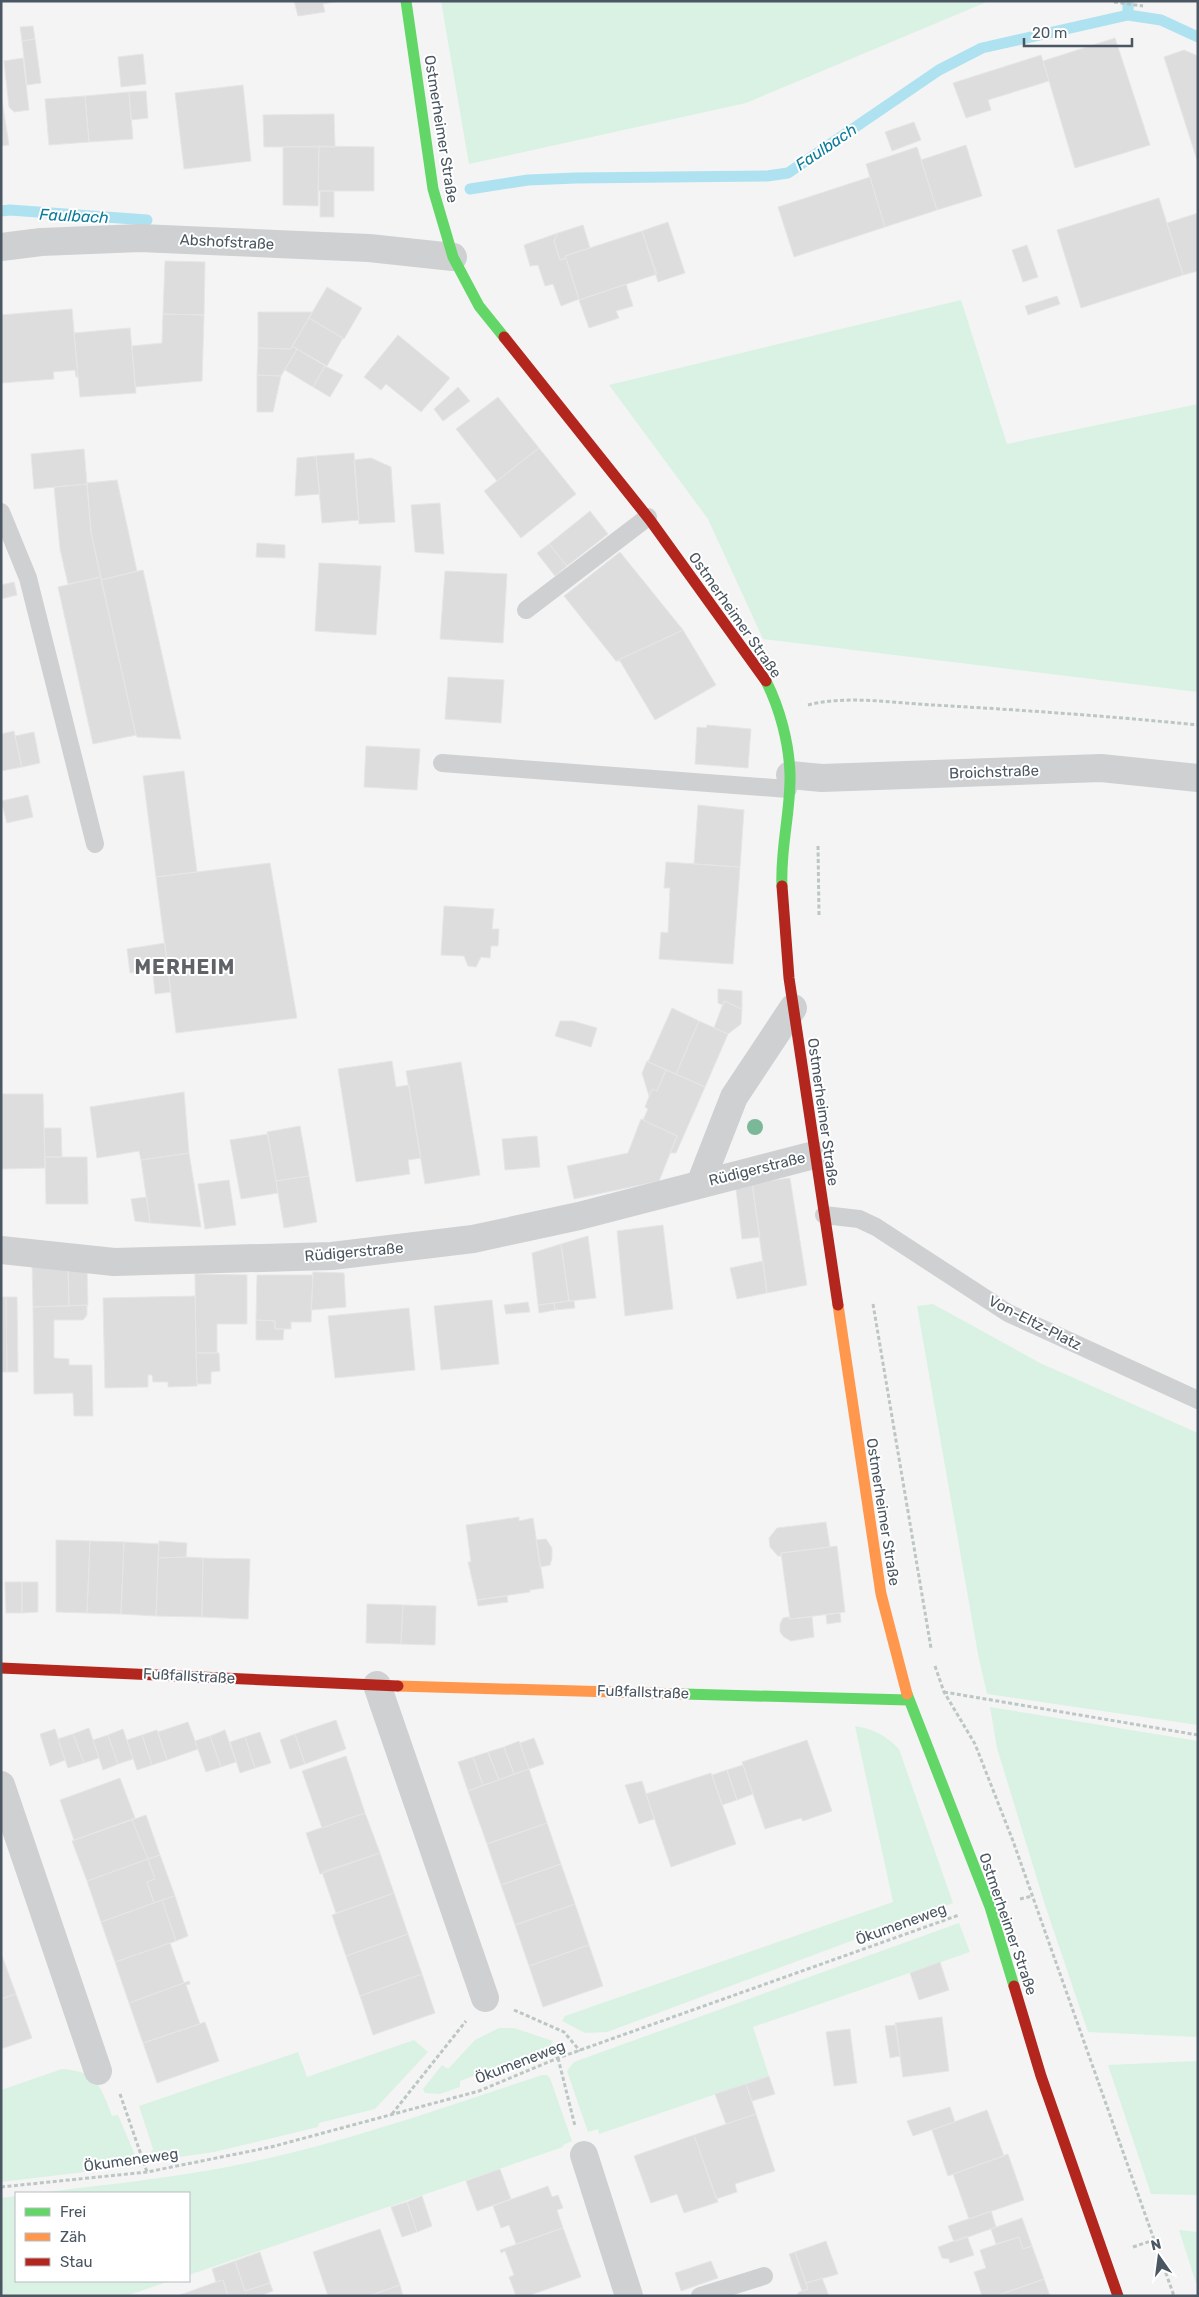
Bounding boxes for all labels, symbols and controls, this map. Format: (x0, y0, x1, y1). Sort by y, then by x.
scale bar (1024, 15, 1132, 47)
text: 20 m (1032, 24, 1067, 42)
street label: Ostmerheimer Straße (420, 54, 462, 204)
water label: Faulbach (792, 120, 860, 174)
water label: Faulbach (39, 205, 109, 227)
street label: Abshofstraße (179, 231, 275, 253)
street label: Ostmerheimer Straße (685, 549, 785, 681)
street label: Broichstraße (949, 761, 1039, 783)
district label: MERHEIM (135, 955, 235, 979)
street label: Ostmerheimer Straße (804, 1037, 842, 1187)
street label: Rüdigerstraße (707, 1148, 807, 1190)
street label: Rüdigerstraße (304, 1239, 404, 1265)
street label: Von-Eltz-Platz (986, 1292, 1085, 1354)
street label: Ostmerheimer Straße (862, 1437, 904, 1587)
street label: Fußfallstraße (142, 1665, 236, 1687)
street label: Fußfallstraße (597, 1681, 689, 1703)
street label: Ostmerheimer Straße (975, 1850, 1041, 1998)
street label: Ökumeneweg (853, 1899, 949, 1949)
street label: Ökumeneweg (472, 2037, 568, 2087)
street label: Ökumeneweg (83, 2144, 179, 2176)
legend (15, 2192, 190, 2282)
text: Frei (60, 2203, 86, 2221)
text: Zäh (60, 2228, 86, 2246)
north arrow (1134, 2232, 1184, 2282)
text: N (1149, 2235, 1163, 2254)
text: Stau (60, 2253, 93, 2271)

